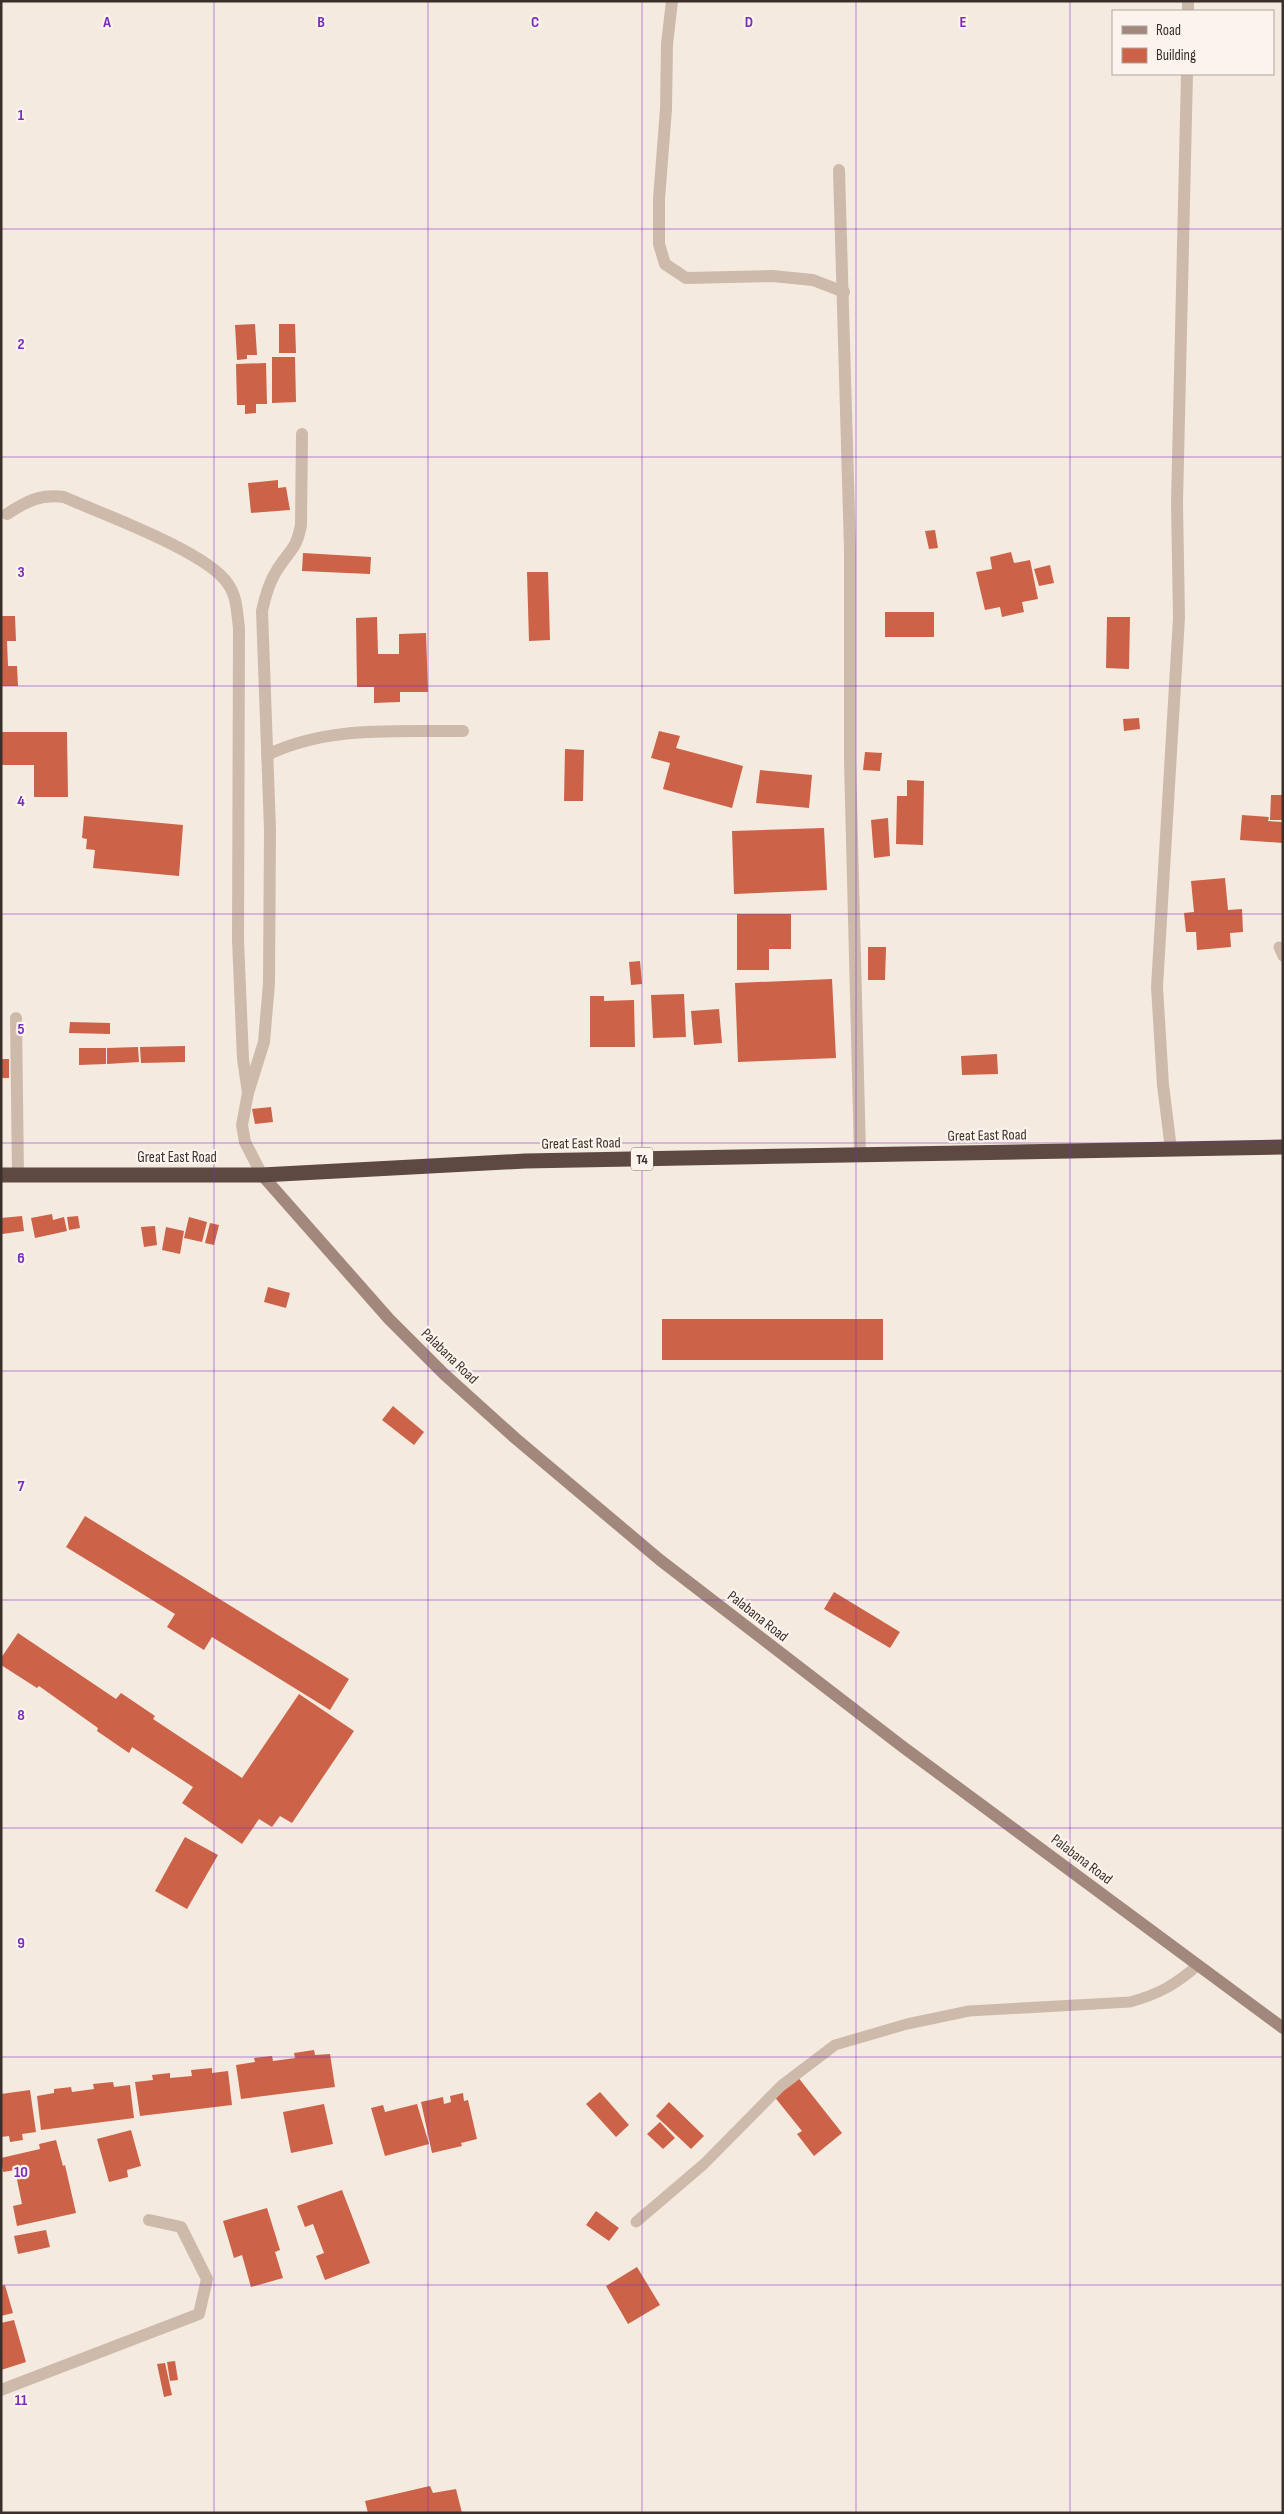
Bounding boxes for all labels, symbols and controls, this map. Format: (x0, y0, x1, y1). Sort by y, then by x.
legend (1112, 10, 1274, 75)
text: A (102, 13, 111, 32)
text: B (317, 13, 325, 32)
text: C (531, 13, 539, 32)
text: D (745, 13, 753, 32)
text: E (960, 13, 967, 32)
text: Road (1156, 21, 1181, 40)
text: Building (1156, 46, 1196, 65)
text: 1 (18, 106, 25, 125)
text: 2 (17, 335, 25, 354)
text: 3 (17, 563, 25, 582)
text: 4 (17, 792, 25, 811)
text: 5 (17, 1020, 25, 1039)
street label: Great East Road (947, 1125, 1027, 1146)
street label: Great East Road (541, 1133, 621, 1154)
street label: Great East Road (137, 1148, 217, 1167)
road number: T4 (631, 1148, 653, 1170)
text: 6 (17, 1249, 25, 1268)
street label: Palabana Road (417, 1325, 482, 1388)
text: 7 (18, 1477, 25, 1496)
street label: Palabana Road (723, 1587, 792, 1646)
text: 8 (17, 1706, 25, 1725)
street label: Palabana Road (1047, 1830, 1116, 1889)
text: 9 (17, 1934, 25, 1953)
text: 10 (14, 2163, 28, 2182)
text: 11 (15, 2391, 28, 2410)

